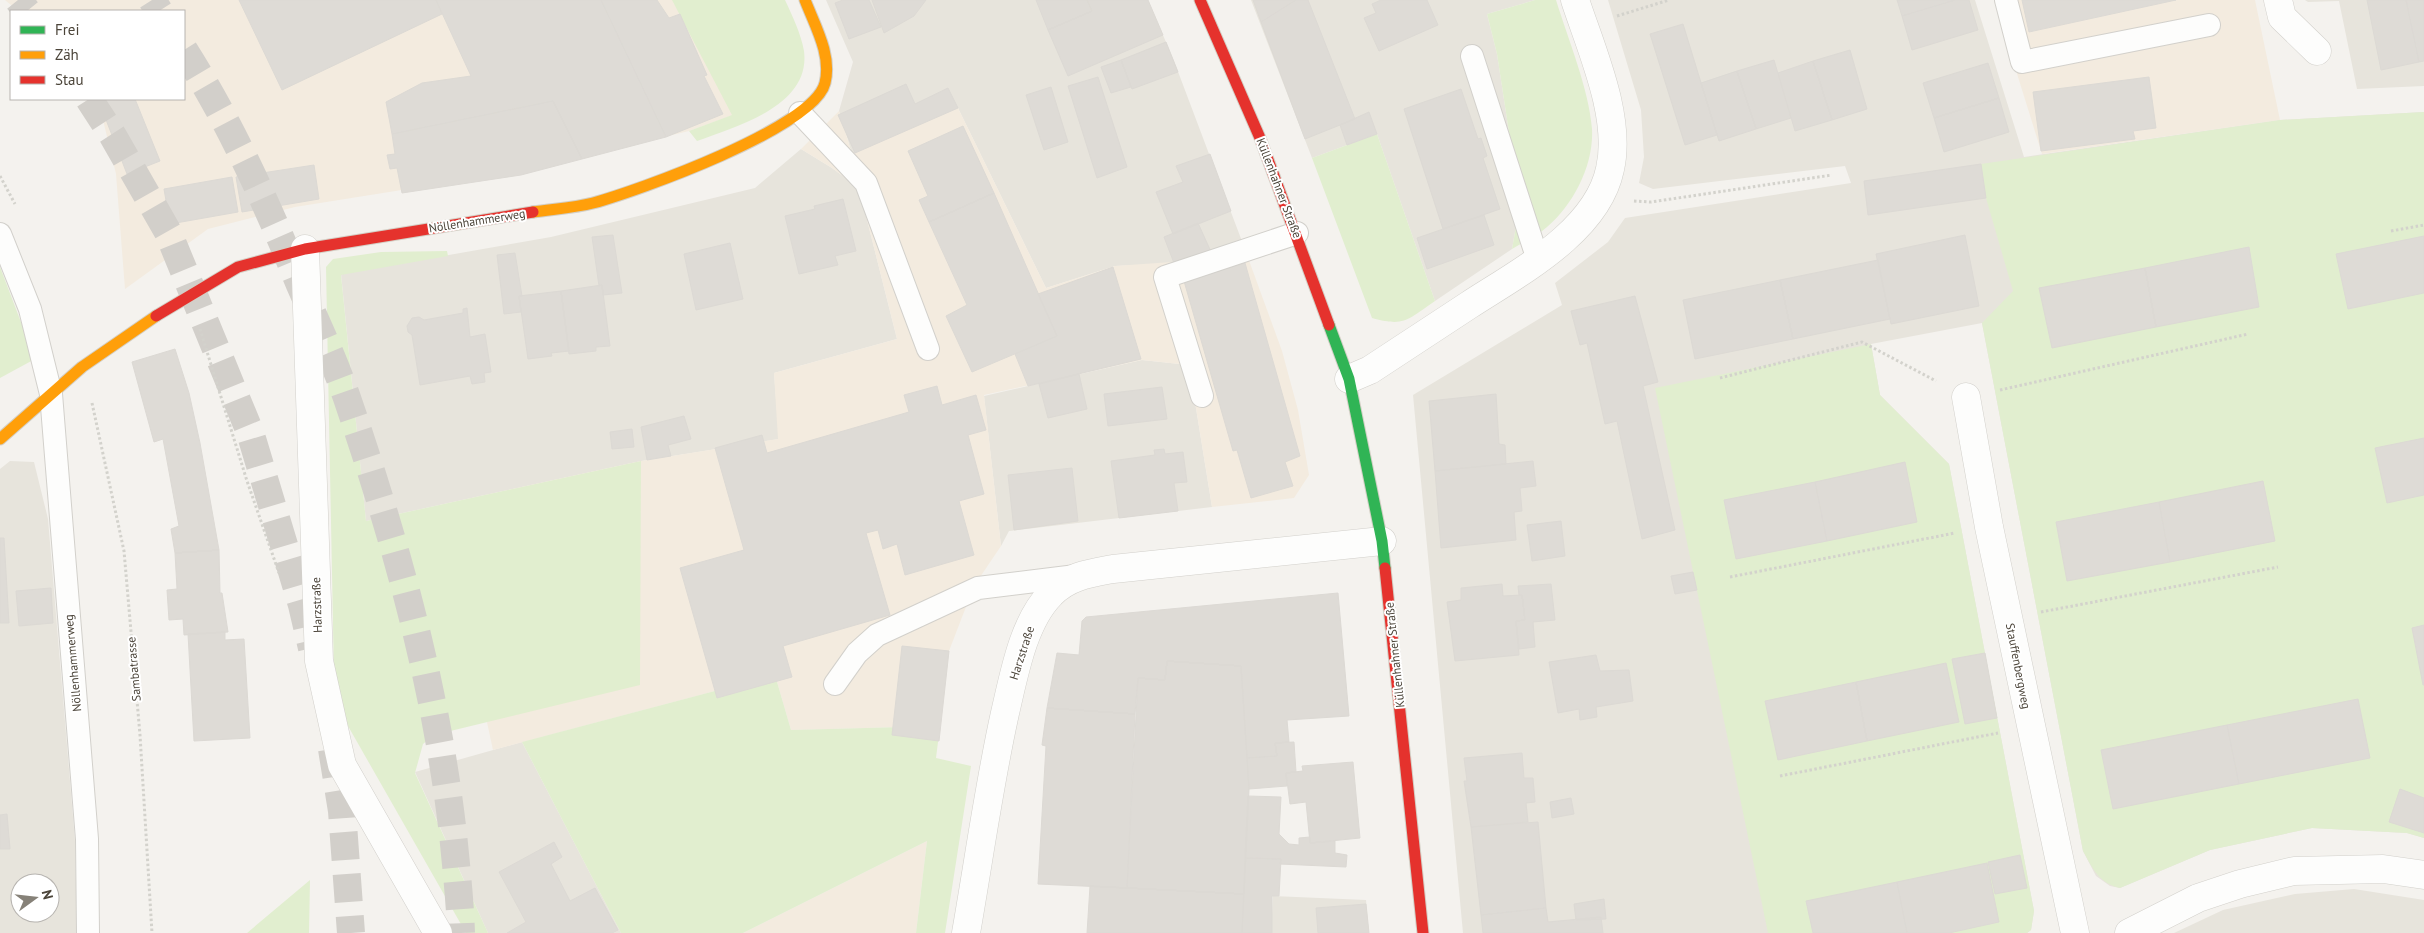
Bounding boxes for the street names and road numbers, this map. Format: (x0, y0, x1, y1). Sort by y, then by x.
street label: Küllenhahner Straße (1253, 136, 1305, 240)
street label: Nöllenhammerweg (428, 205, 526, 236)
street label: Harzstraße (308, 577, 325, 633)
street label: Küllenhahner Straße (1381, 601, 1408, 709)
street label: Nöllenhammerweg (61, 614, 84, 712)
street label: Stauffenbergweg (2003, 622, 2034, 710)
street label: Harzstraße (1006, 624, 1037, 682)
street label: Sambatrasse (123, 636, 144, 702)

